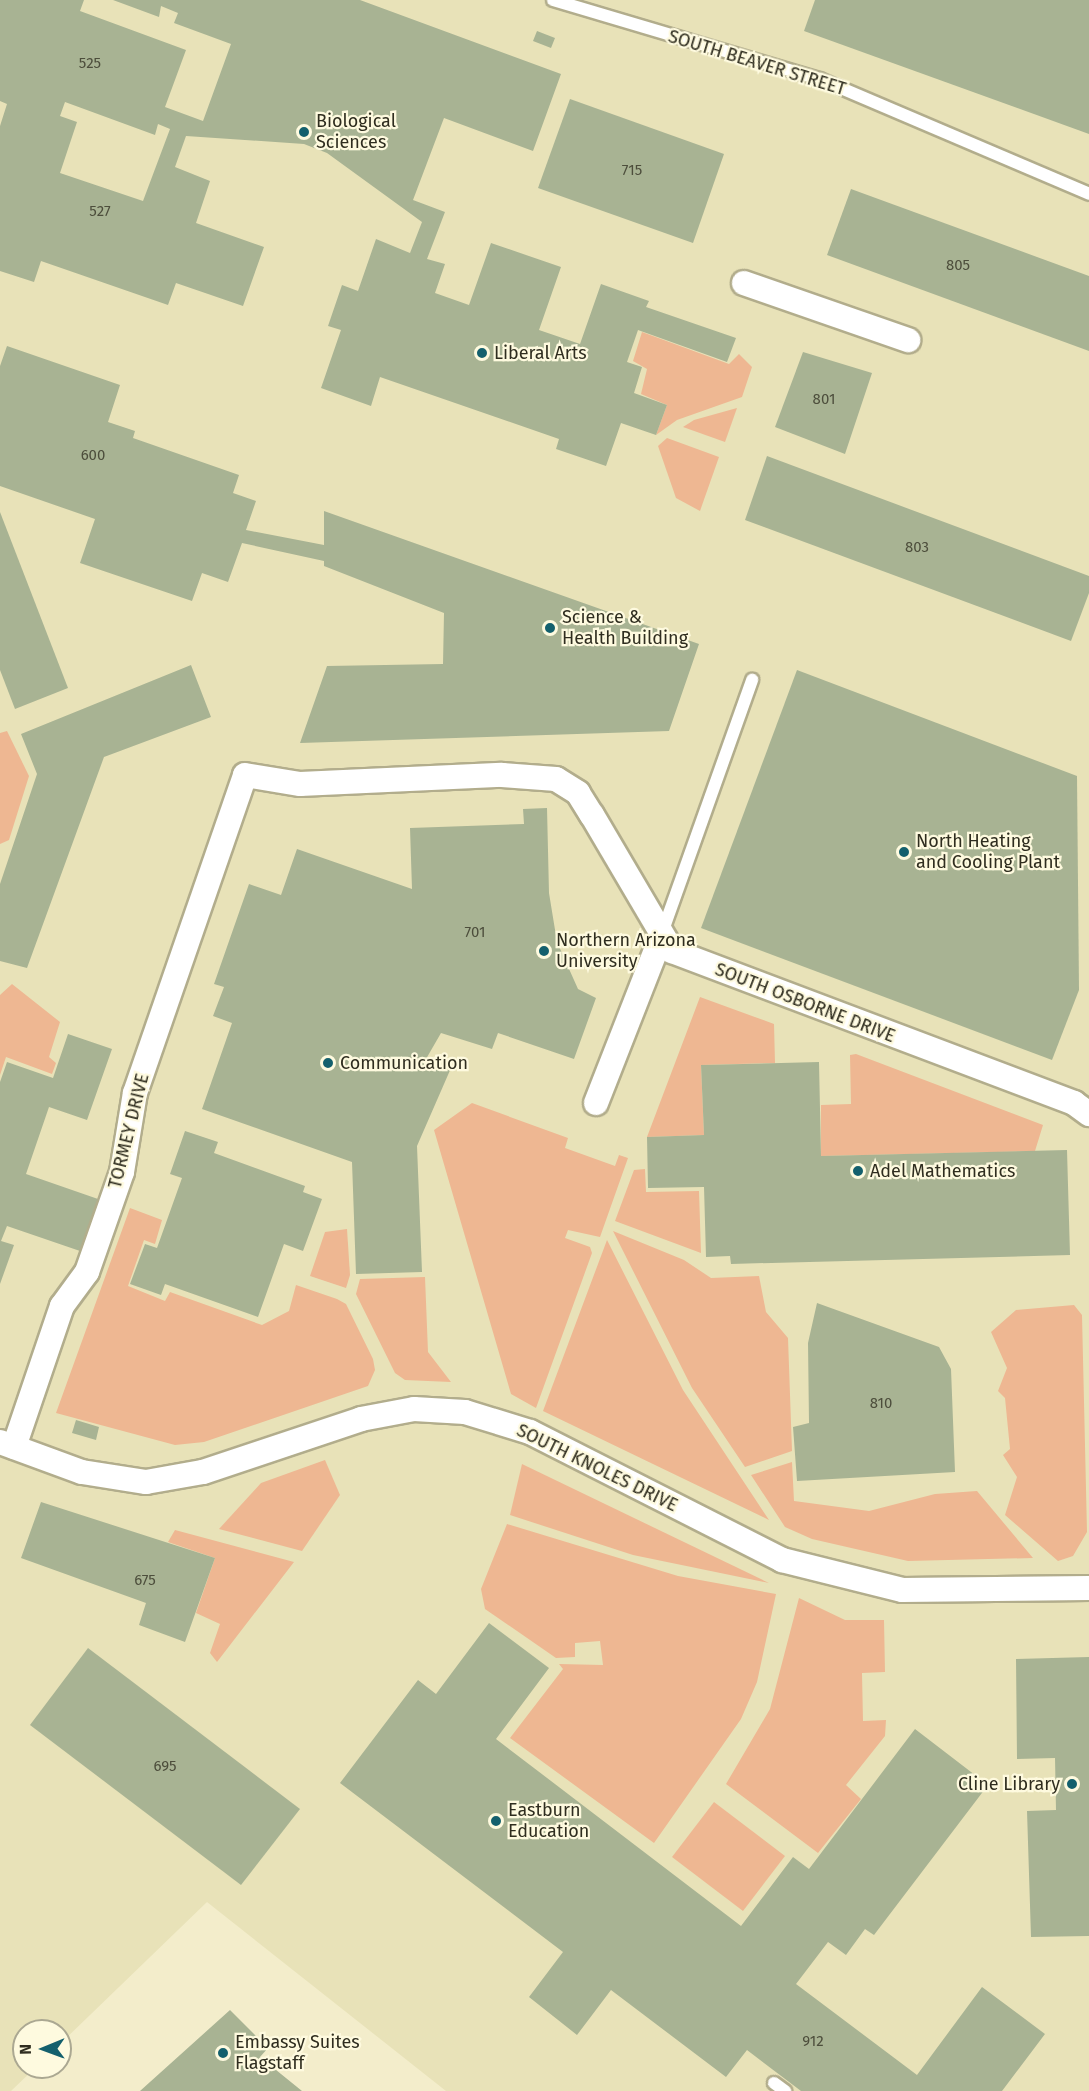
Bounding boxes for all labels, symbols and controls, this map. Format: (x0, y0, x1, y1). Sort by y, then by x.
street label: SOUTH BEAVER STREET (666, 26, 848, 100)
house number: 525 (79, 55, 101, 73)
place label: Biological Sciences (316, 111, 396, 154)
marker: Biological Sciences (297, 125, 311, 139)
house number: 715 (622, 162, 642, 180)
house number: 527 (89, 203, 111, 221)
house number: 805 (946, 257, 970, 275)
place label: Liberal Arts (494, 342, 587, 364)
marker: Liberal Arts (475, 346, 489, 360)
house number: 801 (813, 391, 835, 409)
house number: 600 (81, 447, 105, 465)
house number: 803 (905, 539, 929, 557)
place label: Science & Health Building (562, 607, 688, 650)
marker: Science & Health Building (543, 621, 557, 635)
place label: North Heating and Cooling Plant (916, 831, 1060, 874)
marker: North Heating and Cooling Plant (897, 845, 911, 859)
house number: 701 (465, 924, 485, 942)
place label: Northern Arizona University (556, 930, 696, 972)
marker: Northern Arizona University (537, 944, 551, 958)
street label: SOUTH OSBORNE DRIVE (712, 959, 898, 1047)
place label: Communication (340, 1052, 468, 1074)
marker: Communication (321, 1056, 335, 1070)
street label: TORMEY DRIVE (104, 1071, 154, 1191)
place label: Adel Mathematics (870, 1160, 1015, 1182)
marker: Adel Mathematics (851, 1164, 865, 1178)
house number: 810 (870, 1395, 892, 1413)
street label: SOUTH KNOLES DRIVE (513, 1420, 681, 1516)
house number: 675 (134, 1572, 156, 1590)
house number: 695 (153, 1758, 177, 1776)
place label: Cline Library (958, 1773, 1060, 1795)
marker: Cline Library (1065, 1777, 1079, 1791)
place label: Eastburn Education (508, 1800, 589, 1842)
marker: Eastburn Education (489, 1814, 503, 1828)
north arrow (12, 2019, 72, 2079)
place label: Embassy Suites Flagstaff (235, 2032, 360, 2074)
house number: 912 (802, 2033, 824, 2051)
text: N (16, 2044, 35, 2055)
marker: Embassy Suites Flagstaff (216, 2046, 230, 2060)

